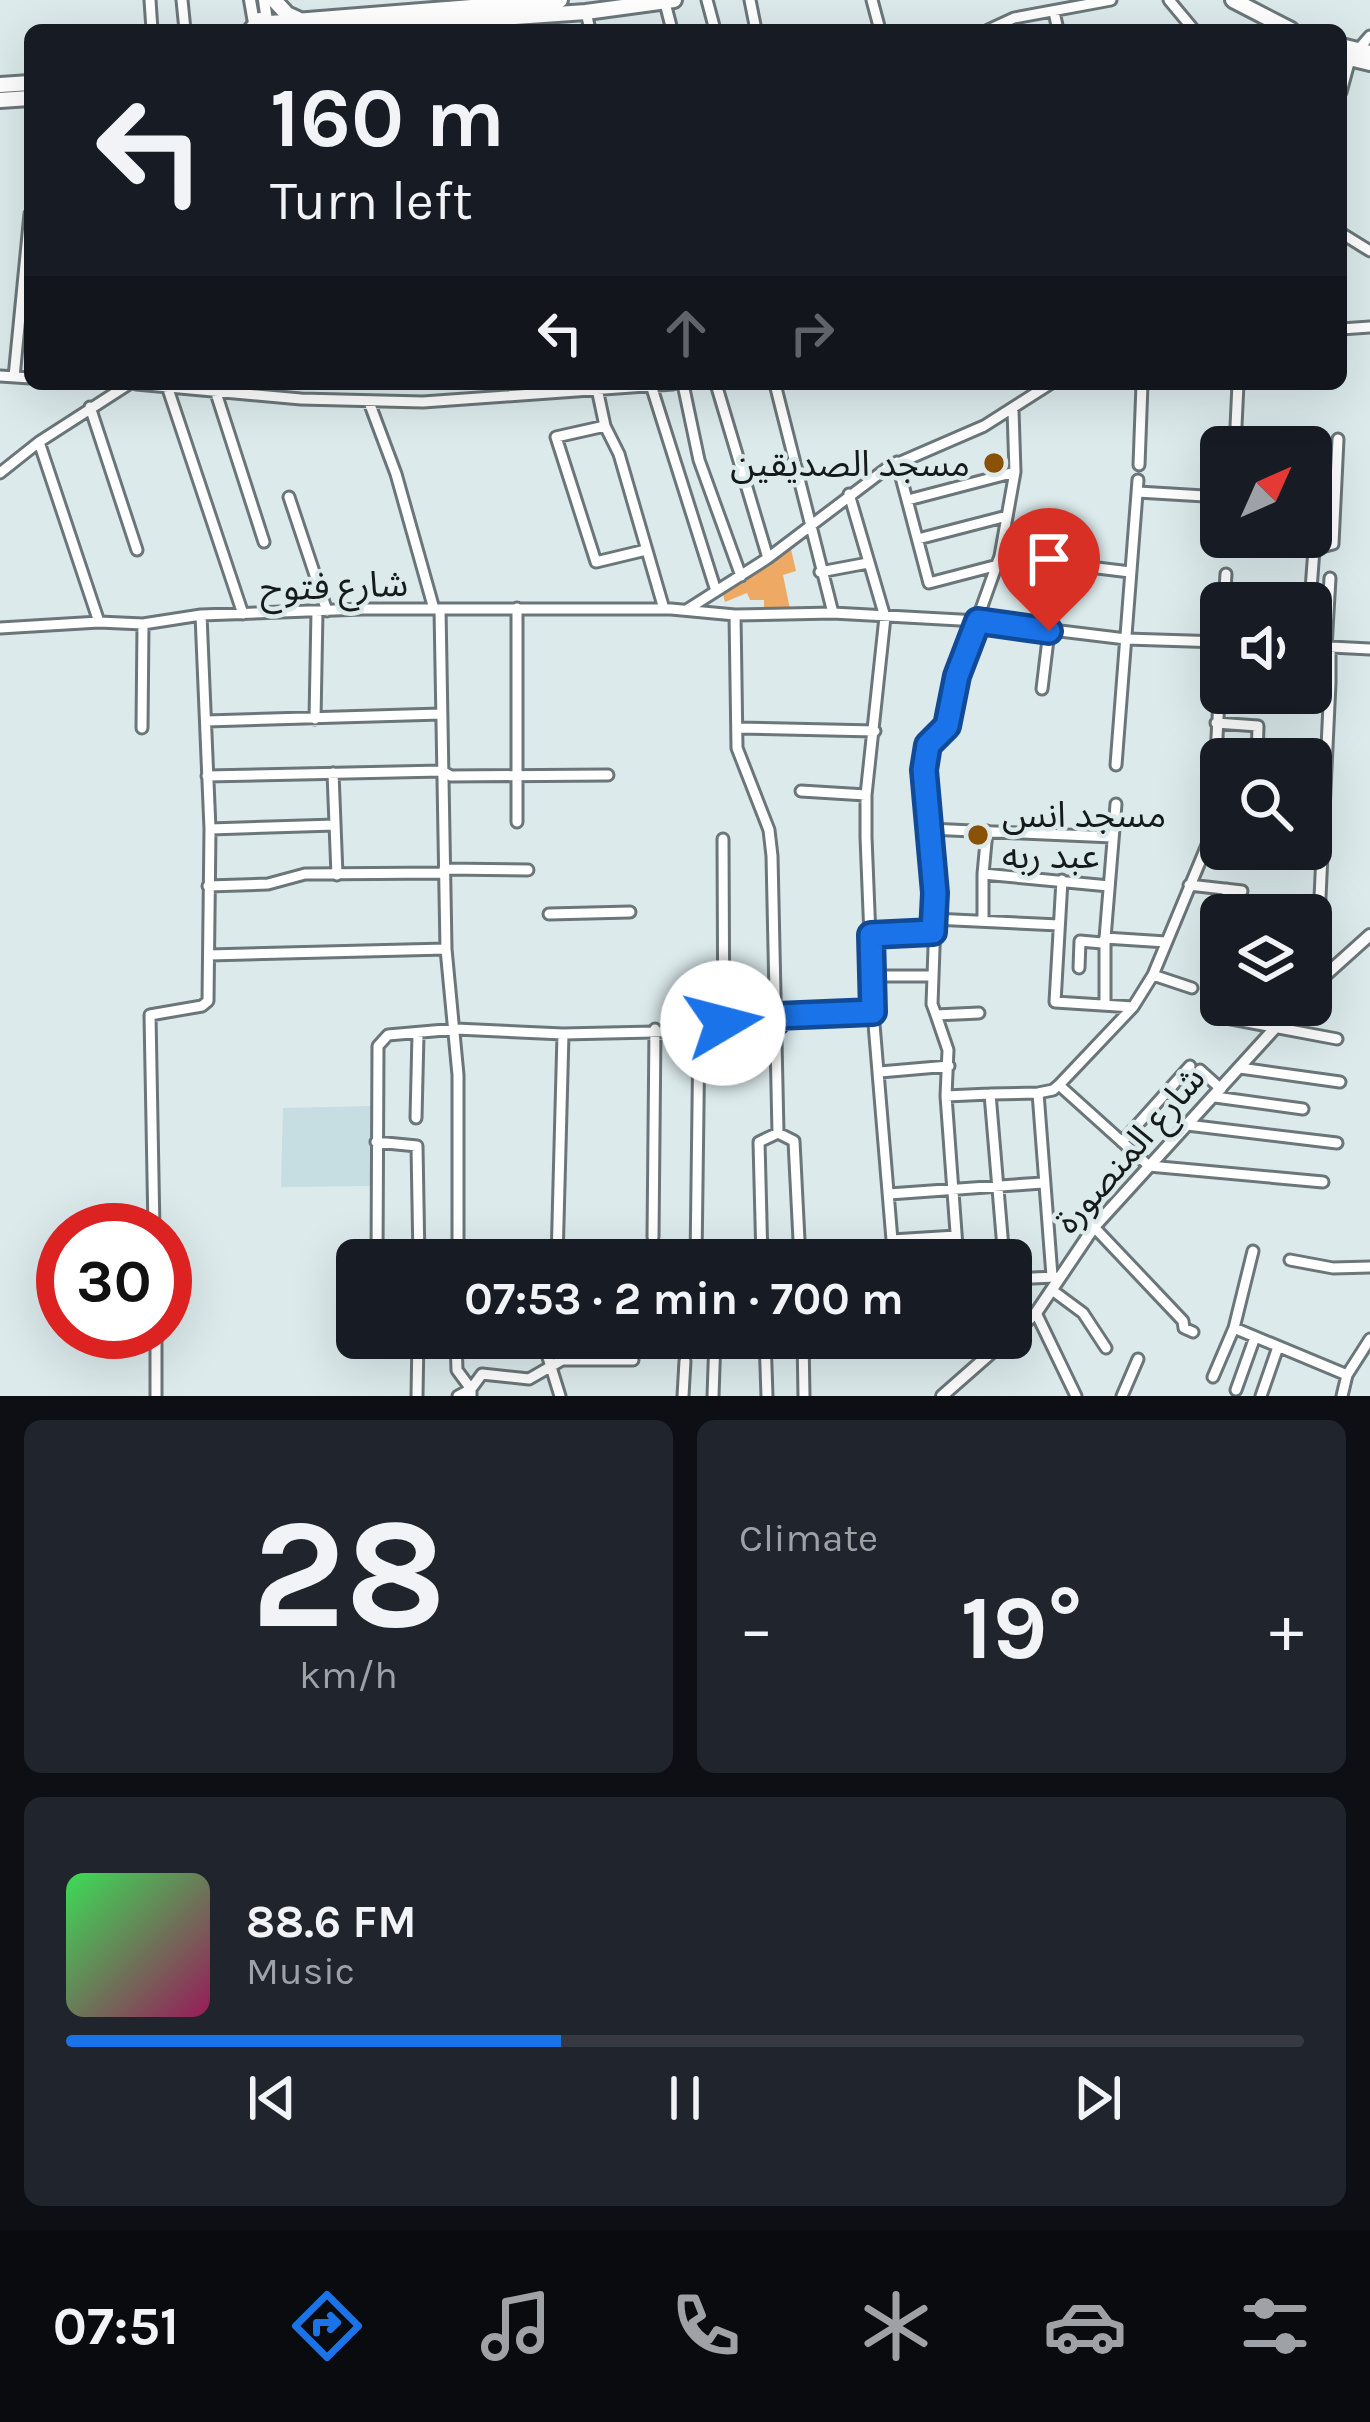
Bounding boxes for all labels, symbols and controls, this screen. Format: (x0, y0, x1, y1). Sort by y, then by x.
text: 160 m (270, 69, 505, 167)
icon: left (72, 72, 228, 228)
text: Turn left (270, 169, 473, 233)
icon: left (527, 300, 593, 366)
icon: ahead (653, 300, 719, 366)
icon: right (779, 300, 845, 366)
north arrow (1200, 426, 1332, 558)
map controls (1200, 426, 1332, 1026)
place label: مسجد الصديقين (730, 443, 970, 485)
marker: مسجد الصديقين (981, 450, 1007, 476)
pin (998, 508, 1100, 631)
icon: arrive (1016, 526, 1082, 592)
street label: شارع فتوح (259, 562, 409, 615)
button: sound (1200, 582, 1332, 714)
button: search (1200, 738, 1332, 870)
place label: مسجد انس عبد ربه (1002, 794, 1166, 877)
marker: مسجد انس عبد ربه (965, 822, 991, 848)
button: layers (1200, 894, 1332, 1026)
position arrow (660, 960, 786, 1086)
street label: شارع المنصورة (1046, 1058, 1217, 1245)
speed limit sign: 30 (36, 1203, 192, 1359)
text: 07:53 · 2 min · 700 m (464, 1273, 904, 1325)
text: 28 (251, 1483, 446, 1665)
text: Climate (739, 1515, 878, 1561)
text: 19° (961, 1575, 1082, 1681)
text: − (739, 1590, 774, 1668)
text: + (1269, 1590, 1304, 1668)
text: km/h (299, 1652, 398, 1698)
text: 88.6 FM (246, 1896, 417, 1948)
text: Music (246, 1948, 355, 1994)
icon: previous (239, 2065, 305, 2131)
icon: pause (652, 2065, 718, 2131)
icon: next (1065, 2065, 1131, 2131)
icon: directions (285, 2284, 369, 2368)
icon: music (474, 2284, 558, 2368)
icon: phone (664, 2284, 748, 2368)
icon: climate (854, 2284, 938, 2368)
icon: car (1043, 2284, 1127, 2368)
icon: filters (1233, 2284, 1317, 2368)
text: 07:51 (53, 2294, 179, 2358)

